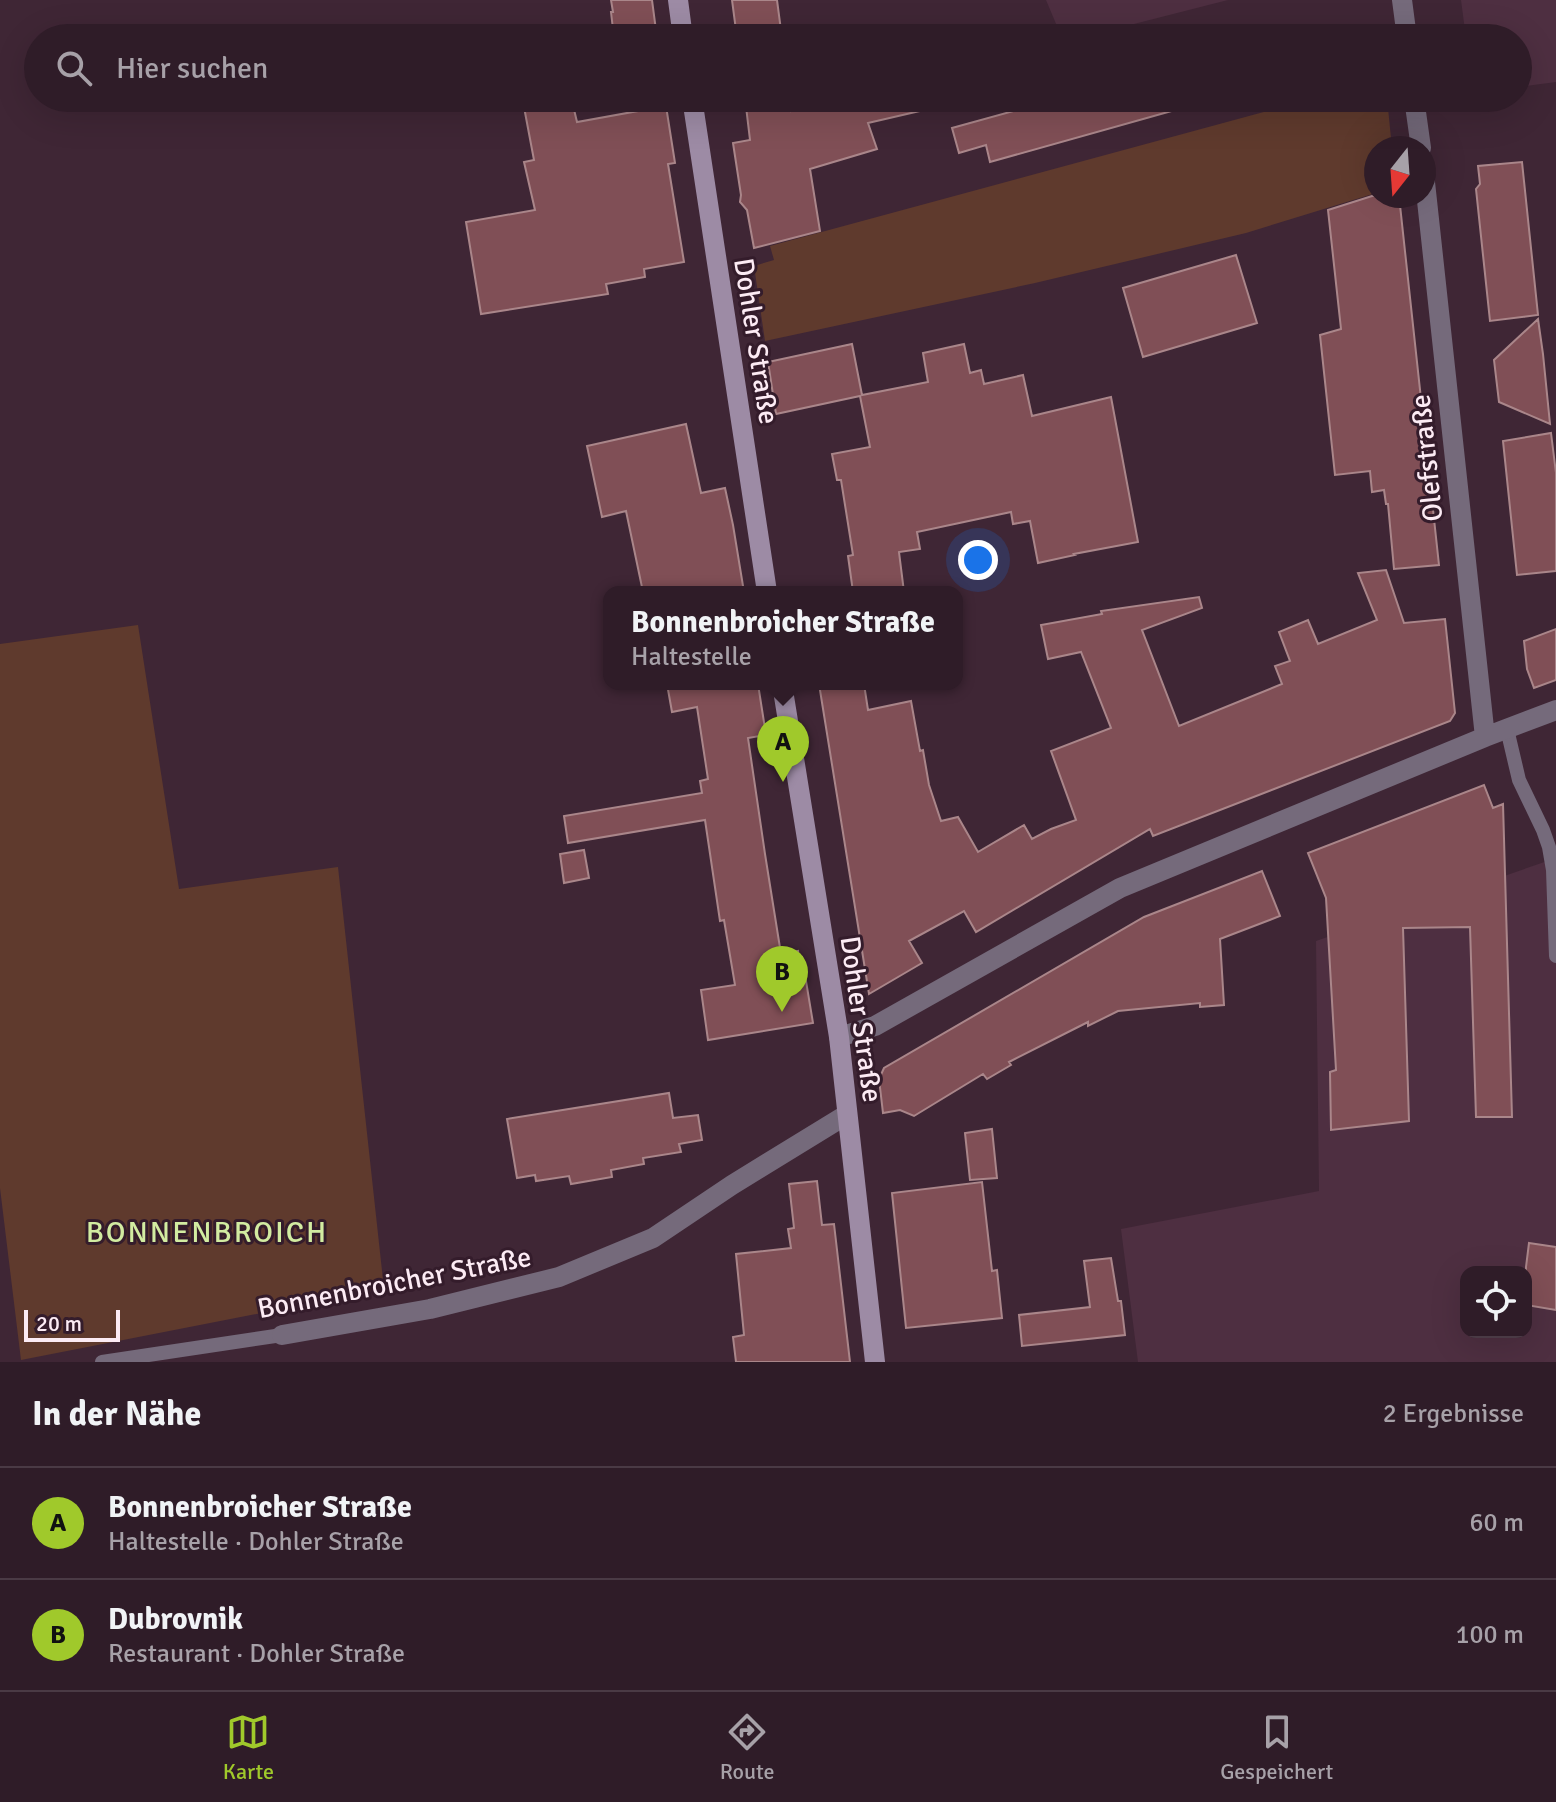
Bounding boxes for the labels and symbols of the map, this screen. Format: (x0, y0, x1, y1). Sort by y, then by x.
north arrow (1364, 136, 1436, 208)
street label: Dohler Straße (726, 256, 786, 427)
street label: Olefstraße (1403, 393, 1451, 523)
your location (958, 540, 998, 580)
pin: A (757, 716, 809, 782)
street label: Dohler Straße (833, 934, 890, 1104)
pin: B (756, 946, 808, 1012)
district label: BONNENBROICH (86, 1214, 328, 1251)
street label: Bonnenbroicher Straße (254, 1240, 534, 1326)
scale bar (24, 1306, 120, 1342)

